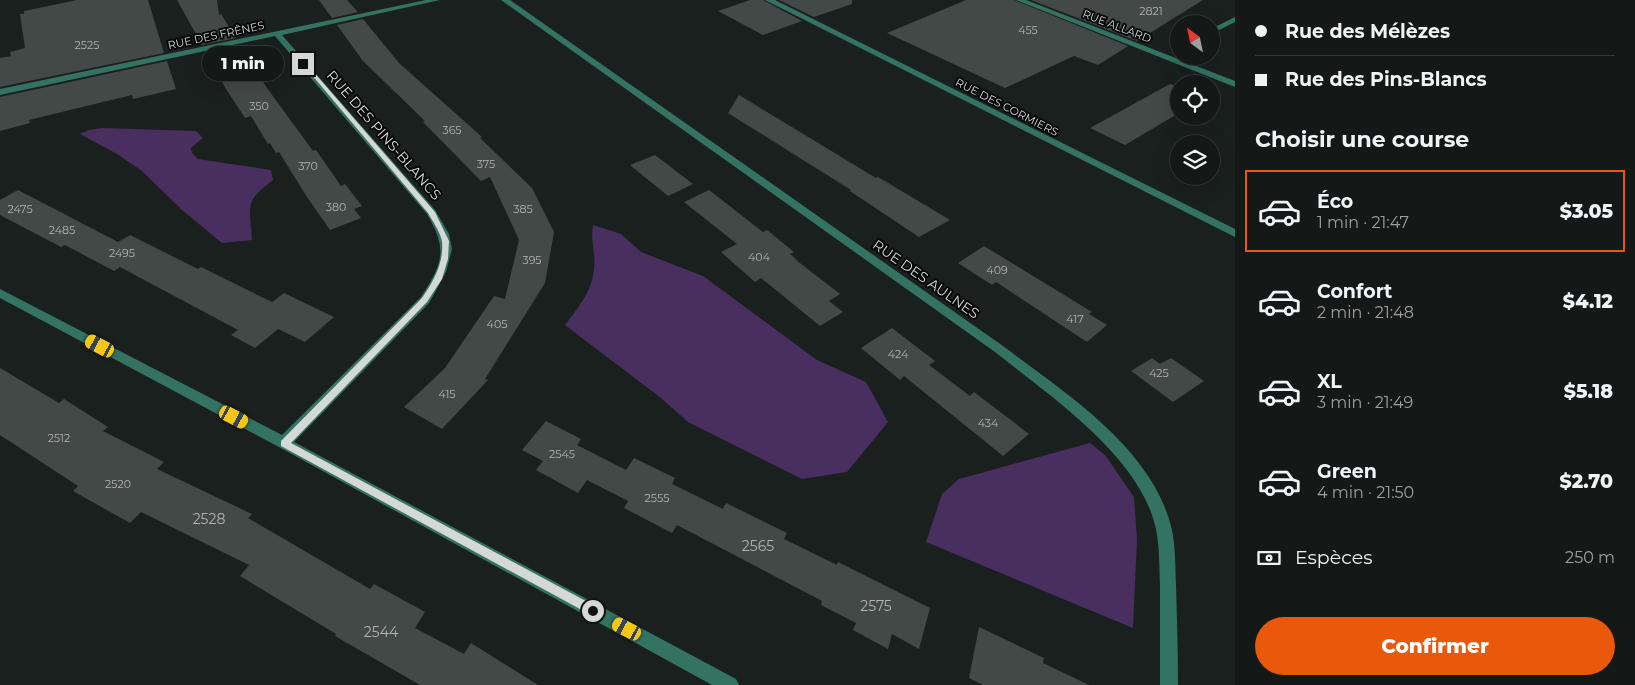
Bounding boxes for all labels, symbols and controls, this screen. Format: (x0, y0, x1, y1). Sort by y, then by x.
house number: 2821 (1139, 4, 1163, 18)
street label: RUE ALLARD (1081, 6, 1153, 46)
north arrow (1170, 15, 1220, 65)
map controls (1170, 15, 1220, 185)
street label: RUE DES FRÊNES (166, 18, 266, 52)
text: Rue des Mélèzes (1285, 20, 1450, 43)
house number: 455 (1018, 23, 1038, 37)
house number: 2525 (75, 38, 99, 52)
callout: 1 min (203, 46, 286, 82)
route end (292, 53, 314, 75)
text: 1 min (221, 54, 265, 73)
street label: RUE DES PINS-BLANCS (323, 66, 445, 204)
text: Rue des Pins-Blancs (1285, 68, 1487, 91)
street label: RUE DES CORMIERS (953, 75, 1061, 139)
button: locate (1170, 75, 1220, 125)
house number: 350 (249, 99, 269, 113)
house number: 365 (442, 123, 462, 137)
text: Choisir une course (1255, 126, 1469, 153)
button: layers (1170, 135, 1220, 185)
house number: 375 (477, 157, 495, 171)
house number: 370 (298, 159, 318, 173)
icon: car (1257, 189, 1302, 234)
text: Éco (1317, 190, 1353, 213)
house number: 380 (326, 200, 346, 214)
text: $3.05 (1560, 200, 1613, 223)
house number: 2475 (7, 202, 33, 216)
house number: 385 (513, 202, 533, 216)
text: 1 min · 21:47 (1317, 213, 1409, 232)
house number: 2485 (49, 223, 75, 237)
street label: RUE DES AULNES (869, 235, 983, 323)
house number: 2495 (109, 246, 135, 260)
house number: 404 (748, 250, 771, 264)
house number: 395 (522, 253, 542, 267)
house number: 409 (986, 263, 1008, 277)
icon: car (1257, 279, 1302, 324)
text: Confort (1317, 280, 1392, 303)
text: $4.12 (1563, 290, 1613, 313)
text: 2 min · 21:48 (1317, 303, 1414, 322)
house number: 417 (1066, 312, 1084, 326)
house number: 405 (487, 317, 507, 331)
car (83, 332, 116, 360)
house number: 424 (888, 347, 909, 361)
house number: 425 (1149, 366, 1169, 380)
icon: car (1257, 369, 1302, 414)
text: XL (1317, 370, 1342, 393)
text: $5.18 (1564, 380, 1613, 403)
house number: 415 (438, 387, 456, 401)
text: 3 min · 21:49 (1317, 393, 1413, 412)
car (217, 403, 250, 431)
house number: 434 (978, 416, 999, 430)
house number: 2512 (48, 431, 70, 445)
house number: 2545 (549, 447, 575, 461)
icon: car (1257, 459, 1302, 504)
text: Green (1317, 460, 1377, 483)
text: $2.70 (1559, 470, 1613, 493)
house number: 2520 (105, 477, 131, 491)
text: 4 min · 21:50 (1317, 483, 1414, 502)
house number: 2555 (645, 491, 669, 505)
house number: 2528 (193, 510, 225, 528)
house number: 2565 (742, 537, 774, 555)
icon: cash (1255, 544, 1283, 572)
text: Espèces (1295, 546, 1372, 569)
text: 250 m (1565, 548, 1615, 567)
house number: 2575 (860, 597, 892, 615)
route start (582, 600, 604, 622)
car (610, 615, 643, 643)
button: Confirmer (1255, 617, 1615, 675)
house number: 2544 (364, 623, 399, 641)

